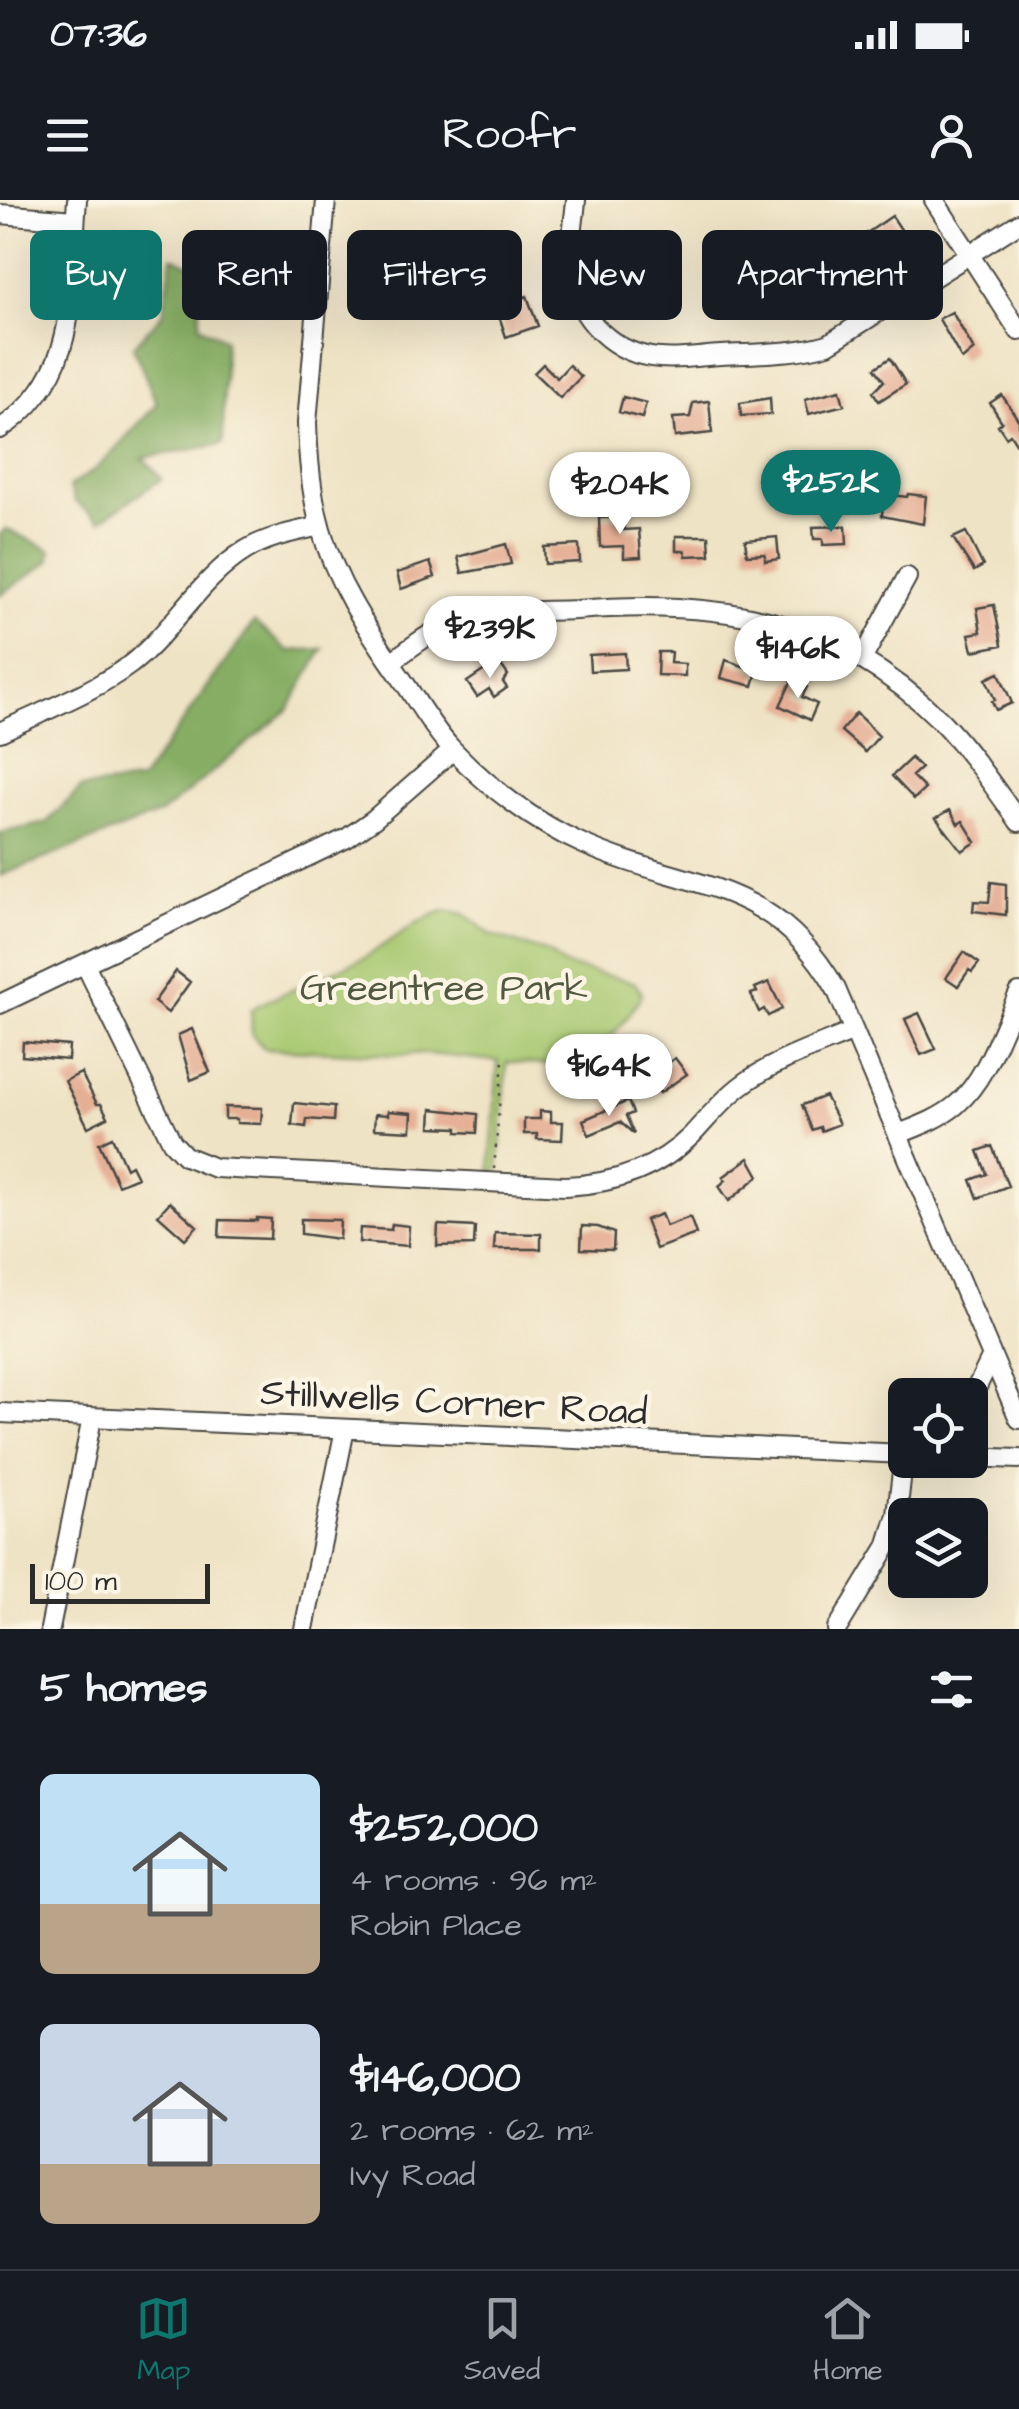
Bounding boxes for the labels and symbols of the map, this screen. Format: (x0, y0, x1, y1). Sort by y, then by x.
pin: $252K (761, 450, 901, 535)
pin: $204K (550, 452, 690, 537)
pin: $239K (420, 596, 560, 681)
pin: $146K (728, 616, 868, 701)
park label: Greentree Park (300, 963, 588, 1015)
pin: $164K (539, 1034, 679, 1119)
street label: Stillwells Corner Road (259, 1367, 649, 1439)
scale bar (30, 1559, 210, 1604)

